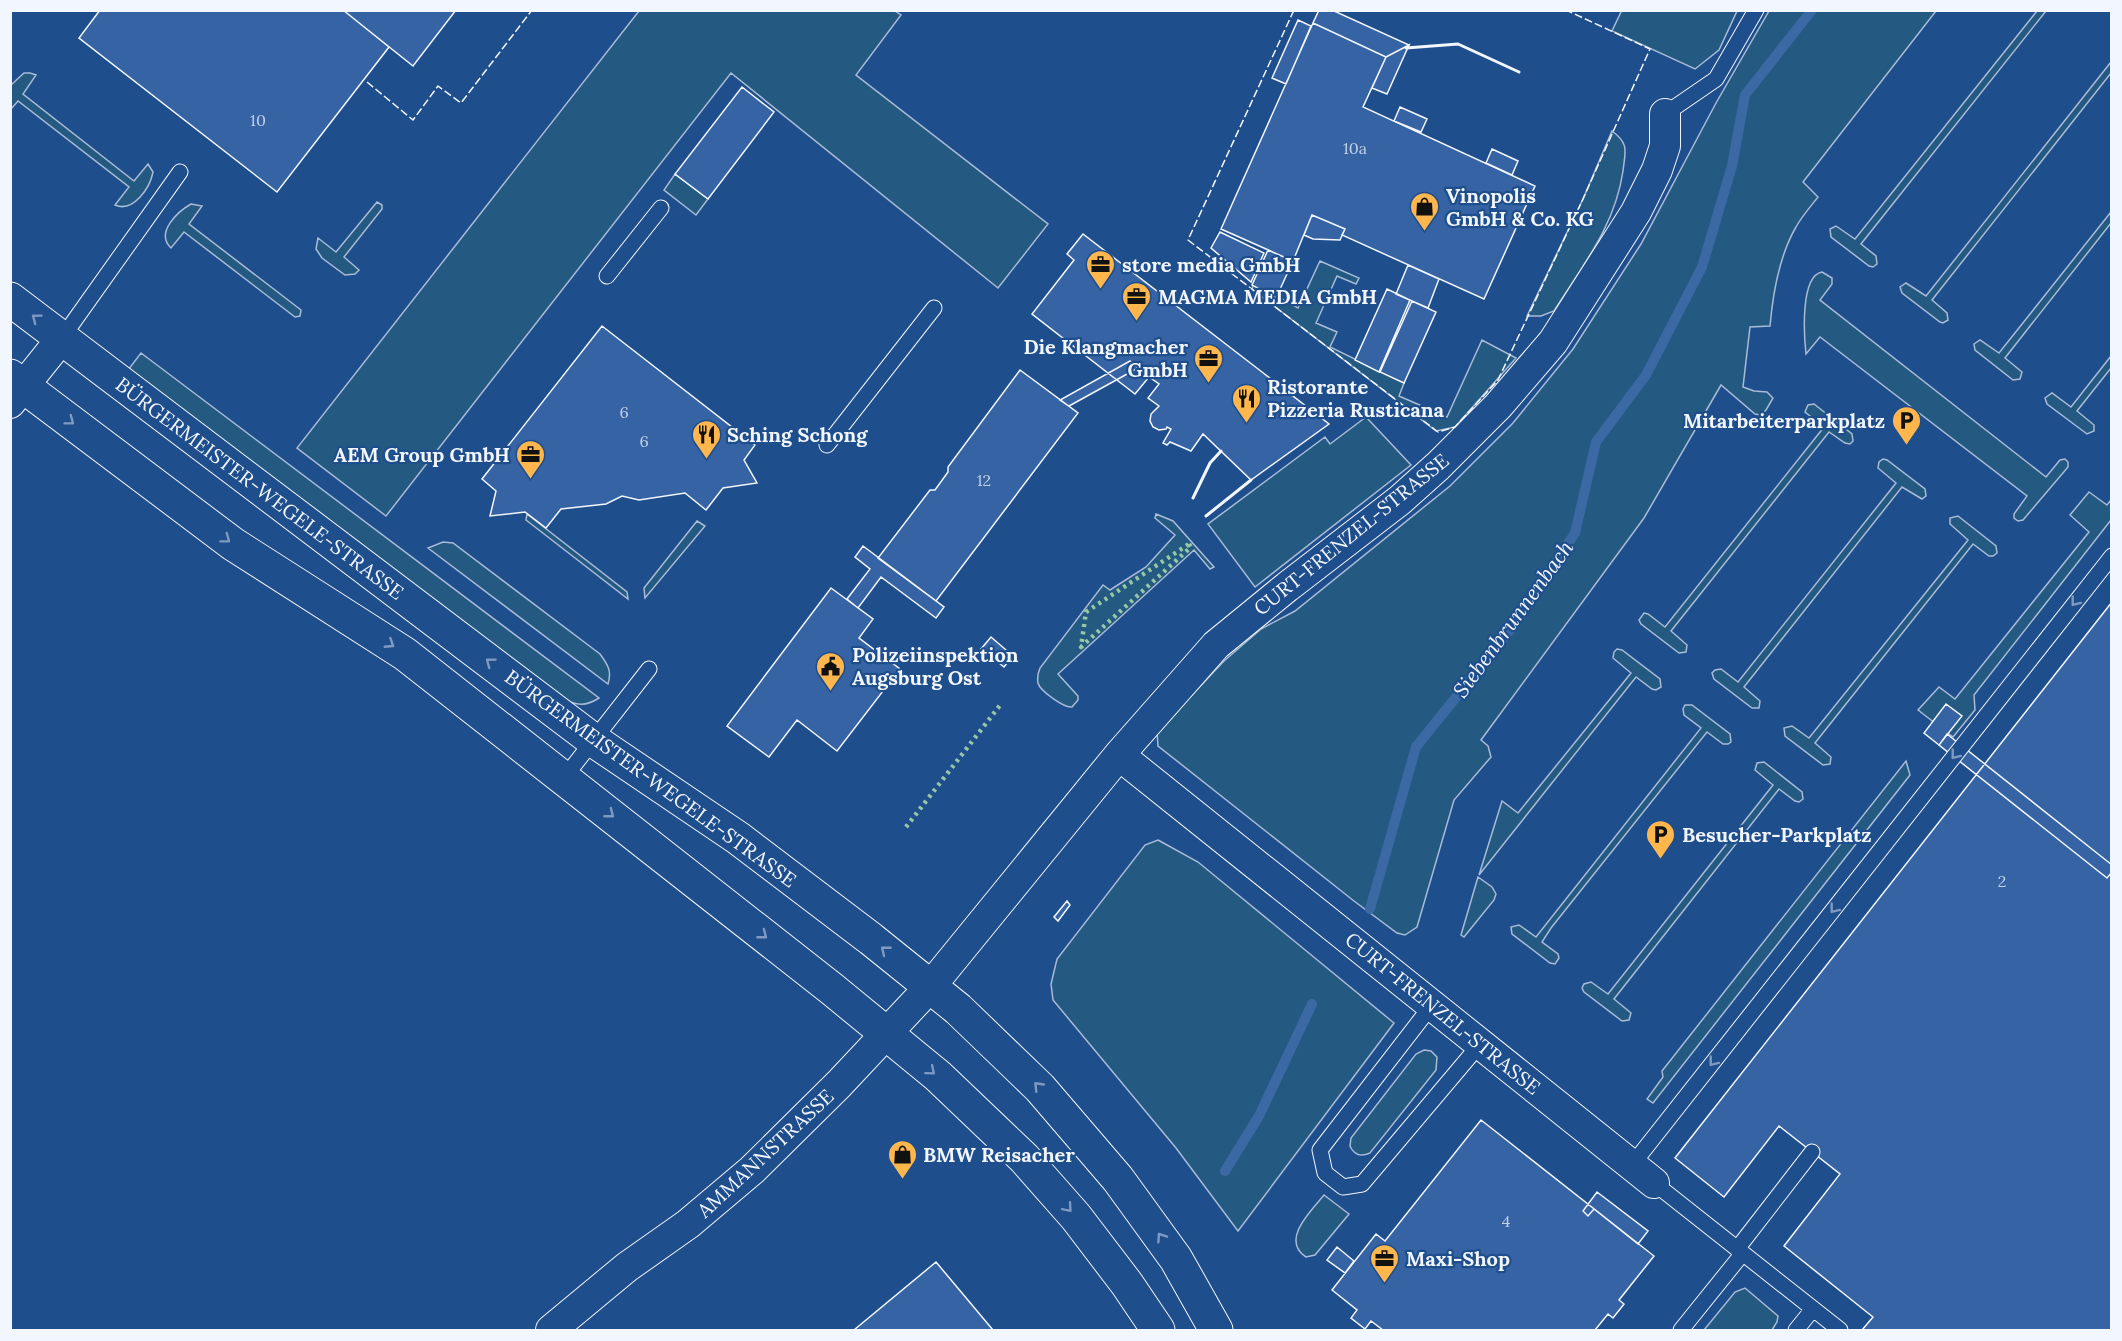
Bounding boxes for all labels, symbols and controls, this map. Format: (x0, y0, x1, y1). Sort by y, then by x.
house number: 10 (250, 110, 266, 130)
house number: 10a (1343, 138, 1367, 158)
place label: Vinopolis GmbH & Co. KG (1446, 183, 1594, 231)
shop icon: Vinopolis GmbH & Co. KG (1409, 190, 1441, 232)
office icon: store media GmbH (1085, 248, 1117, 290)
place label: store media GmbH (1122, 252, 1301, 277)
office icon: MAGMA MEDIA GmbH (1121, 280, 1153, 322)
place label: MAGMA MEDIA GmbH (1158, 284, 1377, 309)
one-way arrow (32, 315, 43, 326)
place label: Die Klangmacher GmbH (1023, 334, 1188, 382)
office icon: Die Klangmacher GmbH (1193, 342, 1225, 384)
street label: BÜRGERMEISTER-WEGELE-STRASSE (111, 371, 409, 605)
place label: Ristorante Pizzeria Rusticana (1267, 374, 1445, 422)
restaurant icon: Ristorante Pizzeria Rusticana (1230, 382, 1262, 424)
house number: 6 (619, 402, 629, 422)
parking icon: Mitarbeiterparkplatz (1890, 404, 1922, 446)
place label: Mitarbeiterparkplatz (1683, 408, 1885, 433)
one-way arrow (64, 414, 75, 425)
restaurant icon: Sching Schong (690, 418, 722, 460)
place label: Sching Schong (727, 422, 868, 447)
house number: 6 (639, 431, 649, 451)
office icon: AEM Group GmbH (515, 438, 547, 480)
place label: AEM Group GmbH (334, 442, 510, 467)
street label: CURT-FRENZEL-STRASSE (1248, 448, 1454, 620)
house number: 12 (977, 470, 991, 490)
one-way arrow (219, 532, 230, 543)
water label: Siebenbrunnenbach (1447, 535, 1579, 703)
one-way arrow (2072, 596, 2083, 607)
one-way arrow (384, 637, 394, 649)
place label: Polizeiinspektion Augsburg Ost (852, 642, 1019, 690)
public building icon: Polizeiinspektion Augsburg Ost (815, 650, 847, 692)
one-way arrow (485, 658, 496, 669)
street label: BÜRGERMEISTER-WEGELE-STRASSE (500, 664, 802, 892)
one-way arrow (1951, 749, 1962, 760)
one-way arrow (604, 806, 615, 817)
parking icon: Besucher-Parkplatz (1645, 818, 1677, 860)
place label: Besucher-Parkplatz (1682, 822, 1872, 847)
house number: 2 (1998, 871, 2006, 891)
one-way arrow (1830, 902, 1841, 913)
one-way arrow (757, 927, 768, 938)
street label: CURT-FRENZEL-STRASSE (1340, 927, 1546, 1099)
one-way arrow (881, 946, 892, 957)
one-way arrow (1710, 1055, 1721, 1066)
one-way arrow (924, 1063, 935, 1074)
street label: AMMANNSTRASSE (691, 1083, 838, 1223)
one-way arrow (1034, 1083, 1045, 1093)
shop icon: BMW Reisacher (886, 1138, 918, 1180)
place label: BMW Reisacher (923, 1142, 1075, 1167)
one-way arrow (1061, 1201, 1072, 1212)
house number: 4 (1502, 1211, 1511, 1231)
one-way arrow (1157, 1233, 1168, 1244)
office icon: Maxi-Shop (1369, 1242, 1401, 1284)
place label: Maxi-Shop (1406, 1246, 1510, 1271)

